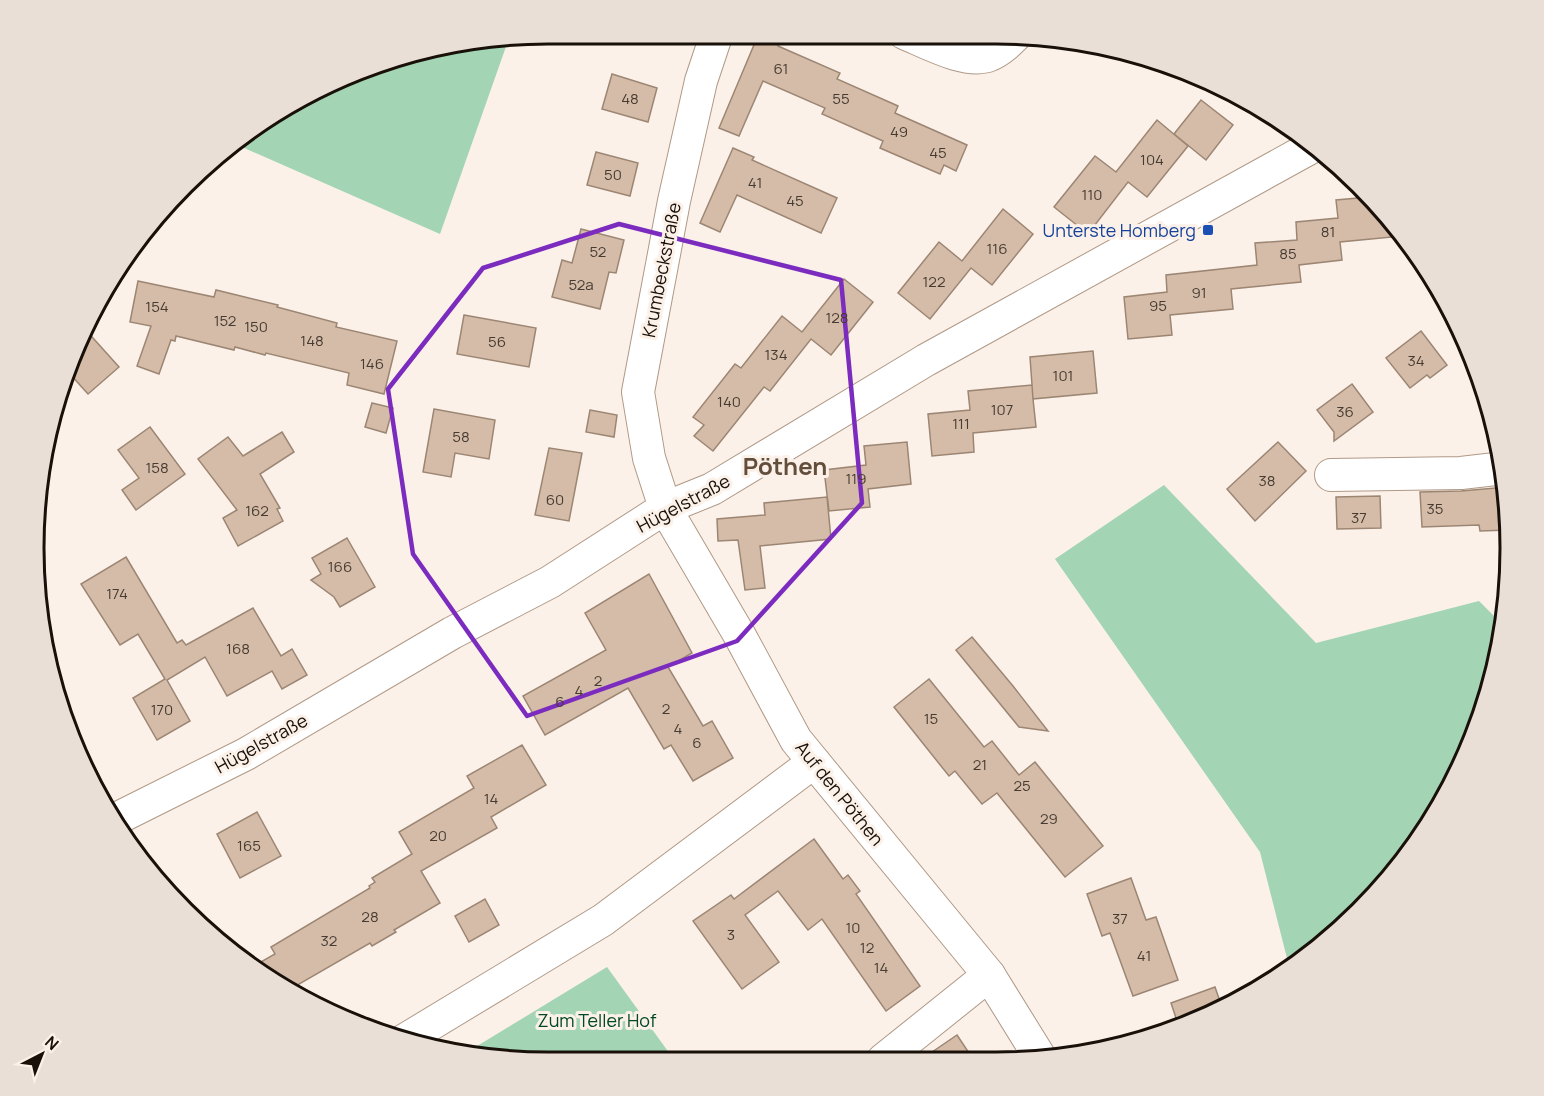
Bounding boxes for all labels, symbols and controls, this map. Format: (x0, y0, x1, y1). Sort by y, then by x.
house number: 61 (774, 58, 788, 79)
house number: 48 (621, 88, 639, 109)
house number: 55 (832, 88, 850, 109)
house number: 49 (890, 121, 908, 142)
house number: 45 (929, 142, 947, 163)
house number: 104 (1140, 149, 1164, 170)
house number: 50 (604, 164, 622, 185)
house number: 41 (748, 172, 762, 193)
house number: 110 (1082, 184, 1102, 205)
house number: 45 (786, 190, 804, 211)
street label: Krumbeckstraße (636, 200, 686, 340)
place label: Unterste Homberg (1043, 218, 1196, 242)
house number: 81 (1321, 221, 1335, 242)
marker: Unterste Homberg (1201, 223, 1215, 237)
house number: 116 (986, 238, 1008, 259)
house number: 52 (590, 241, 606, 262)
house number: 85 (1279, 243, 1297, 264)
house number: 122 (923, 271, 945, 292)
house number: 52a (568, 274, 594, 295)
house number: 91 (1191, 282, 1207, 303)
house number: 95 (1149, 295, 1167, 316)
house number: 154 (145, 296, 169, 317)
house number: 128 (825, 307, 849, 328)
house number: 152 (214, 310, 236, 331)
house number: 150 (244, 316, 268, 337)
house number: 148 (300, 330, 324, 351)
house number: 56 (488, 331, 506, 352)
house number: 134 (765, 344, 788, 365)
house number: 34 (1407, 350, 1425, 371)
house number: 146 (360, 353, 384, 374)
house number: 101 (1053, 365, 1073, 386)
house number: 140 (717, 391, 741, 412)
house number: 107 (991, 399, 1013, 420)
house number: 36 (1336, 401, 1354, 422)
house number: 111 (952, 413, 970, 434)
house number: 58 (452, 426, 470, 447)
district label: Pöthen (743, 449, 827, 482)
house number: 158 (145, 457, 169, 478)
street label: Hügelstraße (632, 468, 734, 538)
house number: 119 (845, 468, 867, 489)
house number: 38 (1258, 470, 1276, 491)
house number: 60 (546, 489, 564, 510)
house number: 35 (1427, 498, 1443, 519)
house number: 162 (245, 500, 269, 521)
house number: 37 (1351, 507, 1367, 528)
house number: 166 (328, 556, 352, 577)
house number: 174 (106, 583, 128, 604)
house number: 168 (226, 638, 250, 659)
house number: 2 (594, 670, 602, 691)
house number: 4 (575, 680, 584, 701)
house number: 6 (555, 691, 565, 712)
house number: 2 (662, 698, 670, 719)
house number: 170 (151, 699, 173, 720)
street label: Hügelstraße (210, 708, 312, 778)
house number: 15 (924, 708, 938, 729)
house number: 4 (674, 718, 683, 739)
house number: 6 (692, 732, 702, 753)
street label: Auf den Pöthen (791, 736, 889, 850)
house number: 21 (973, 754, 987, 775)
house number: 25 (1013, 775, 1031, 796)
house number: 14 (484, 788, 498, 809)
house number: 29 (1040, 808, 1058, 829)
house number: 20 (429, 825, 447, 846)
house number: 165 (237, 835, 261, 856)
house number: 28 (361, 906, 379, 927)
house number: 37 (1112, 908, 1128, 929)
house number: 10 (846, 917, 861, 938)
house number: 3 (727, 924, 735, 945)
house number: 32 (321, 930, 337, 951)
house number: 12 (860, 937, 874, 958)
house number: 41 (1137, 945, 1151, 966)
house number: 14 (874, 957, 888, 978)
park label: Zum Teller Hof (538, 1008, 657, 1032)
north arrow (12, 1024, 72, 1084)
text: N (40, 1031, 64, 1055)

